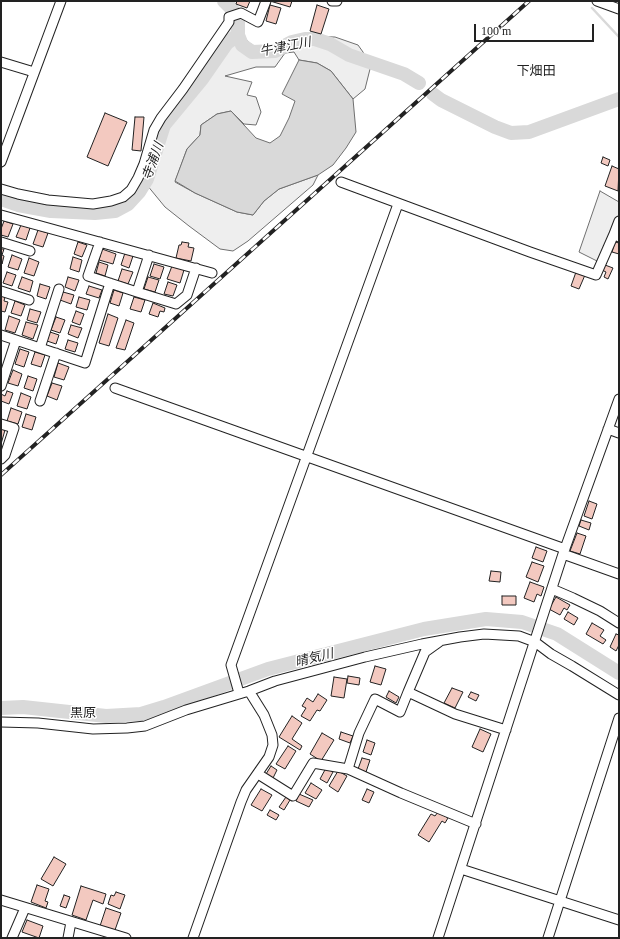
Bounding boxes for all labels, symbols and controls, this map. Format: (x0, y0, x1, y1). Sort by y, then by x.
scale bar (476, 16, 596, 42)
text: 100 m (481, 24, 511, 38)
water label: 牛津江川 (258, 33, 312, 59)
district label: 下畑田 (517, 62, 555, 78)
water label: 寺浦川 (138, 140, 166, 182)
water label: 晴気川 (293, 645, 335, 669)
district label: 黒原 (70, 704, 96, 720)

